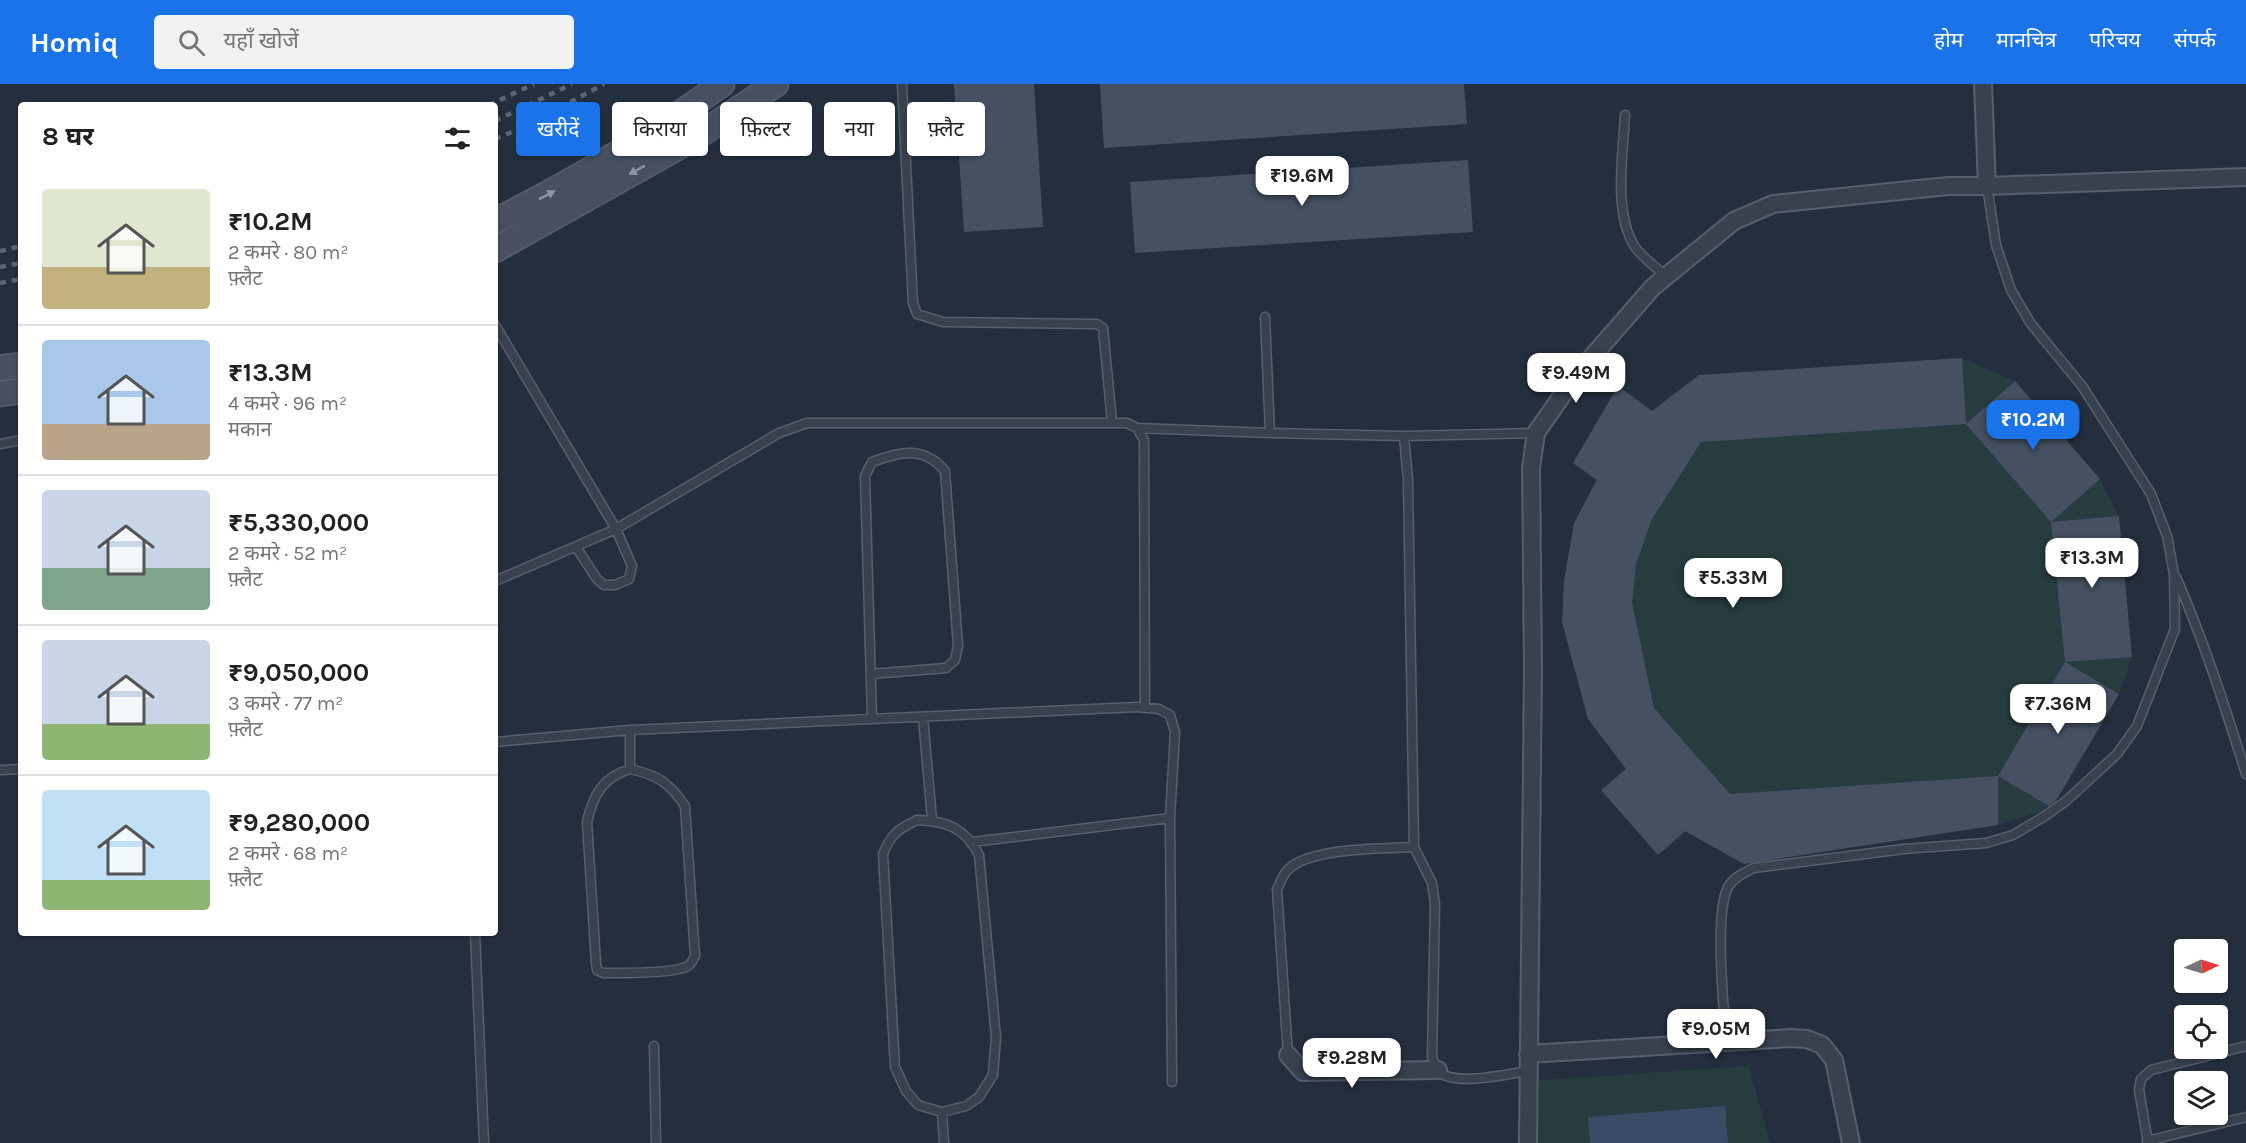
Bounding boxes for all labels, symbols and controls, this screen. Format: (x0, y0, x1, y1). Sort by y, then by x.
search box (154, 15, 574, 69)
text: Homiq (30, 26, 118, 59)
icon: search (175, 26, 208, 59)
text: यहाँ खोजें (223, 28, 299, 54)
text: होम (1934, 28, 1963, 52)
text: मानचित्र (1996, 28, 2056, 52)
text: परिचय (2089, 28, 2141, 52)
text: संपर्क (2174, 28, 2216, 52)
chip: खरीदें (516, 102, 600, 156)
chip: किराया (612, 102, 708, 156)
chip: फ़िल्टर (720, 102, 812, 156)
chip: नया (824, 102, 895, 156)
chip: फ़्लैट (907, 102, 985, 156)
text: 8 घर (42, 121, 94, 152)
icon: filters (441, 122, 474, 155)
pin: ₹19.6M (1253, 156, 1351, 207)
one-way arrow (629, 164, 645, 175)
text: ₹19.6M (1270, 164, 1334, 187)
one-way arrow (539, 190, 556, 199)
text: ₹10.2M (228, 206, 313, 237)
icon: home (90, 213, 162, 285)
text: 2 कमरे · 80 m² (228, 241, 349, 264)
text: फ़्लैट (228, 267, 263, 290)
pin: ₹9.49M (1527, 353, 1625, 404)
text: ₹13.3M (228, 357, 313, 388)
text: ₹9.49M (1541, 361, 1611, 384)
icon: home (90, 364, 162, 436)
text: 4 कमरे · 96 m² (228, 392, 347, 415)
pin: ₹10.2M (1984, 400, 2082, 451)
text: ₹10.2M (2000, 408, 2066, 431)
text: मकान (228, 418, 272, 441)
text: ₹5,330,000 (228, 507, 369, 538)
icon: home (90, 514, 162, 586)
pin: ₹13.3M (2043, 538, 2141, 589)
text: 2 कमरे · 52 m² (228, 542, 347, 565)
text: ₹13.3M (2059, 546, 2125, 569)
pin: ₹5.33M (1684, 558, 1782, 609)
text: ₹5.33M (1698, 566, 1768, 589)
text: फ़्लैट (228, 568, 263, 591)
text: ₹9,050,000 (228, 657, 369, 688)
icon: home (90, 664, 162, 736)
pin: ₹7.36M (2009, 684, 2107, 735)
text: 3 कमरे · 77 m² (228, 692, 343, 715)
text: ₹7.36M (2024, 692, 2092, 715)
text: फ़्लैट (228, 718, 263, 741)
text: ₹9,280,000 (228, 807, 370, 838)
icon: home (90, 814, 162, 886)
text: 2 कमरे · 68 m² (228, 842, 348, 865)
text: फ़्लैट (228, 868, 263, 891)
north arrow (2174, 939, 2228, 993)
map controls (2174, 939, 2228, 1125)
button: locate (2174, 1005, 2228, 1059)
pin: ₹9.05M (1667, 1009, 1765, 1060)
text: ₹9.05M (1681, 1017, 1751, 1040)
pin: ₹9.28M (1303, 1038, 1401, 1089)
text: ₹9.28M (1317, 1046, 1387, 1069)
button: layers (2174, 1071, 2228, 1125)

